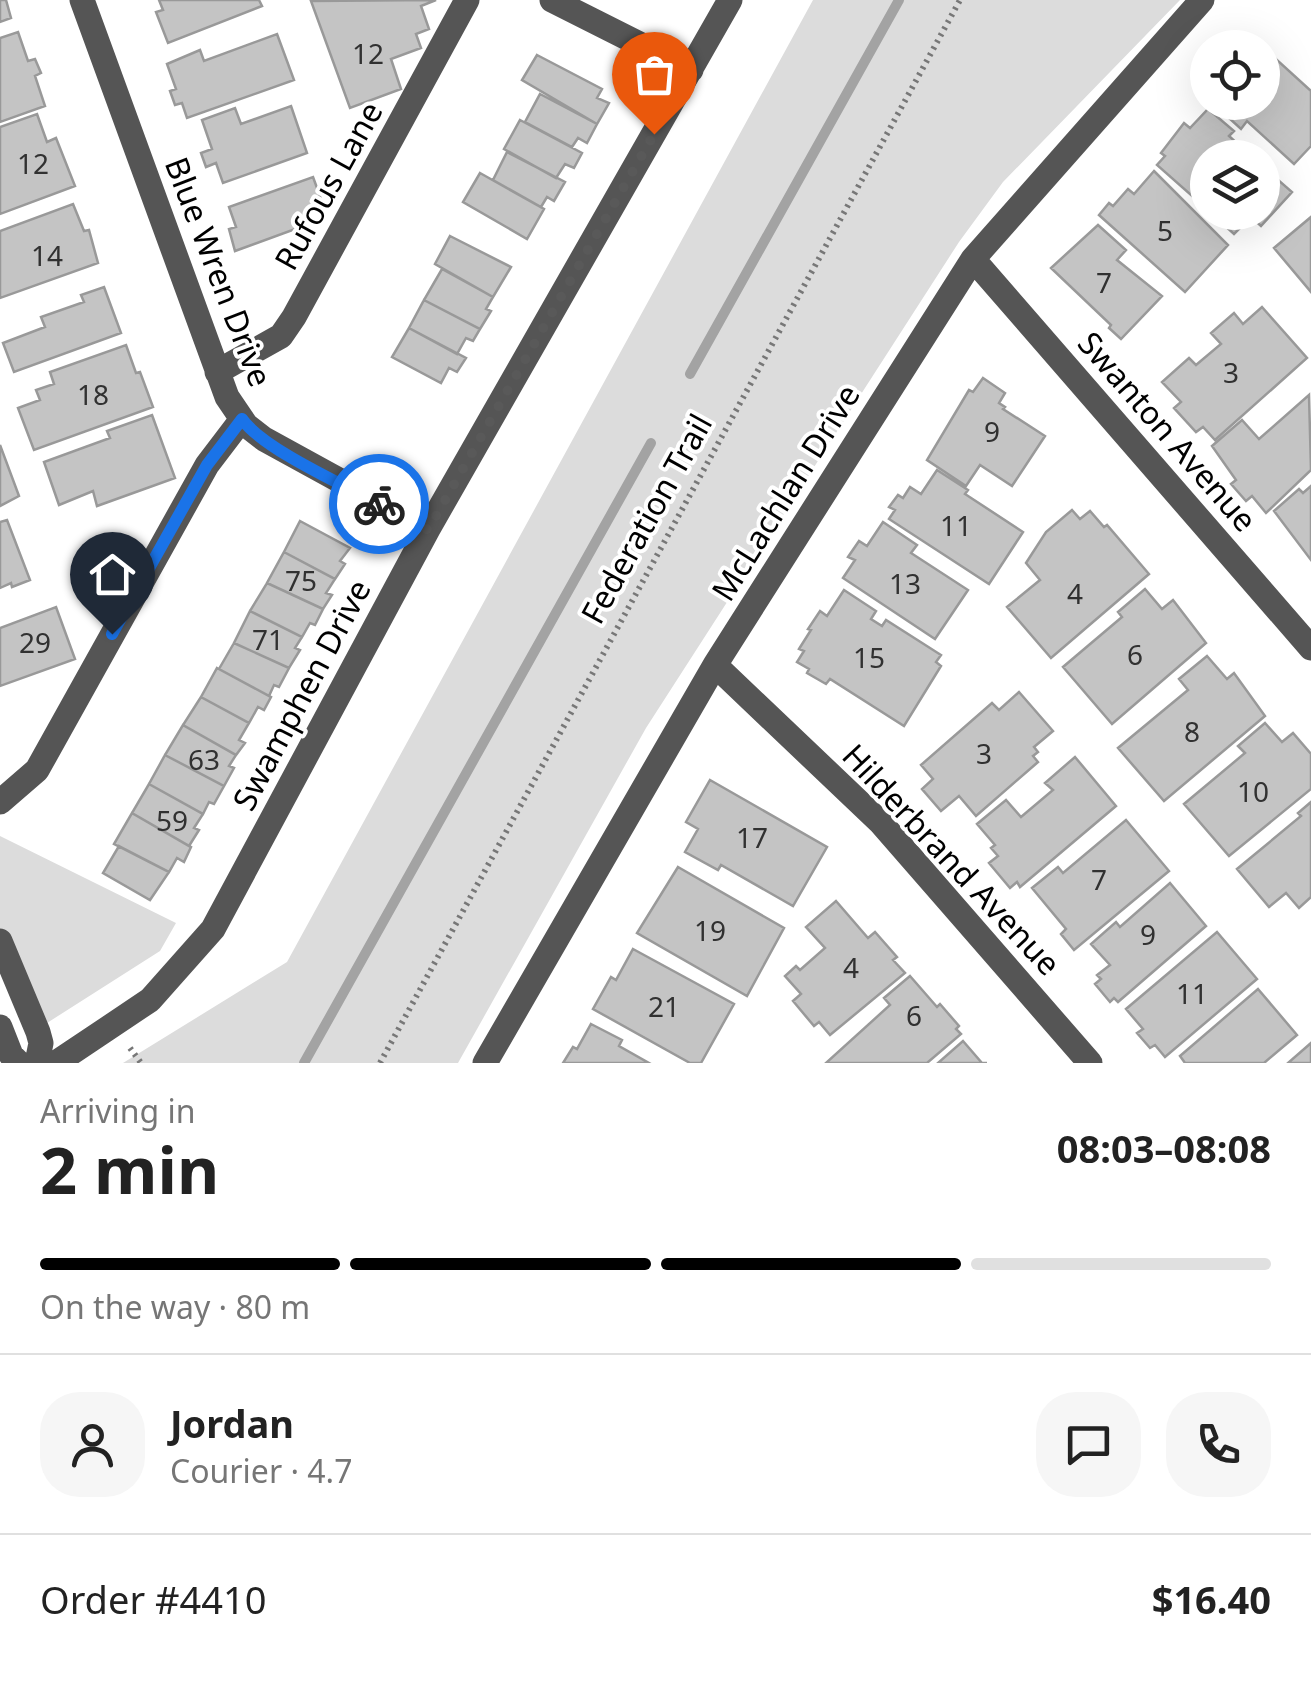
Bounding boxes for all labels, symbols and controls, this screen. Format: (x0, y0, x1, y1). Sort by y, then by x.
map controls (1190, 30, 1280, 230)
button: locate (1190, 30, 1280, 120)
pin (612, 32, 697, 135)
house number: 12 (352, 34, 384, 72)
icon: bag (627, 47, 682, 102)
street label: Rufous Lane (264, 93, 392, 277)
button: layers (1190, 140, 1280, 230)
house number: 12 (17, 144, 49, 182)
street label: Blue Wren Drive (156, 151, 283, 392)
house number: 5 (1157, 211, 1173, 249)
house number: 14 (31, 236, 63, 274)
house number: 7 (1096, 263, 1112, 301)
street label: Swanton Avenue (1069, 322, 1267, 540)
house number: 3 (1223, 353, 1239, 391)
house number: 18 (77, 375, 109, 413)
street label: McLachlan Drive (701, 376, 869, 609)
street label: Federation Trail (570, 406, 721, 631)
house number: 9 (984, 412, 1000, 450)
courier (329, 454, 429, 554)
icon: bike (352, 477, 407, 532)
house number: 11 (940, 506, 972, 544)
pin (70, 532, 155, 635)
icon: home (85, 547, 140, 602)
house number: 75 (285, 561, 317, 599)
house number: 13 (889, 564, 921, 602)
street label: Swamphen Drive (222, 571, 380, 817)
house number: 4 (1067, 574, 1083, 612)
house number: 71 (252, 620, 284, 658)
house number: 29 (19, 623, 51, 661)
house number: 6 (1127, 635, 1143, 673)
house number: 15 (853, 638, 885, 676)
house number: 8 (1184, 712, 1200, 750)
street label: Hilderbrand Avenue (834, 734, 1071, 984)
house number: 3 (976, 734, 992, 772)
house number: 63 (188, 740, 220, 778)
house number: 10 (1237, 772, 1269, 810)
house number: 59 (156, 801, 188, 839)
house number: 17 (736, 818, 768, 856)
house number: 7 (1091, 860, 1107, 898)
house number: 19 (694, 911, 726, 949)
house number: 9 (1140, 915, 1156, 953)
house number: 4 (843, 948, 859, 986)
house number: 11 (1176, 974, 1208, 1012)
house number: 21 (648, 987, 680, 1025)
house number: 6 (906, 996, 922, 1034)
text: Arriving in (40, 1089, 195, 1132)
text: 08:03–08:08 (1057, 1122, 1271, 1174)
text: 2 min (40, 1125, 219, 1213)
text: On the way · 80 m (40, 1285, 310, 1328)
button: person (40, 1392, 145, 1497)
button: chat (1036, 1392, 1141, 1497)
button: phone (1166, 1392, 1271, 1497)
text: Jordan (170, 1397, 294, 1449)
text: Courier · 4.7 (170, 1449, 353, 1492)
text: Order #4410 (40, 1573, 266, 1625)
text: $16.40 (1152, 1573, 1271, 1625)

